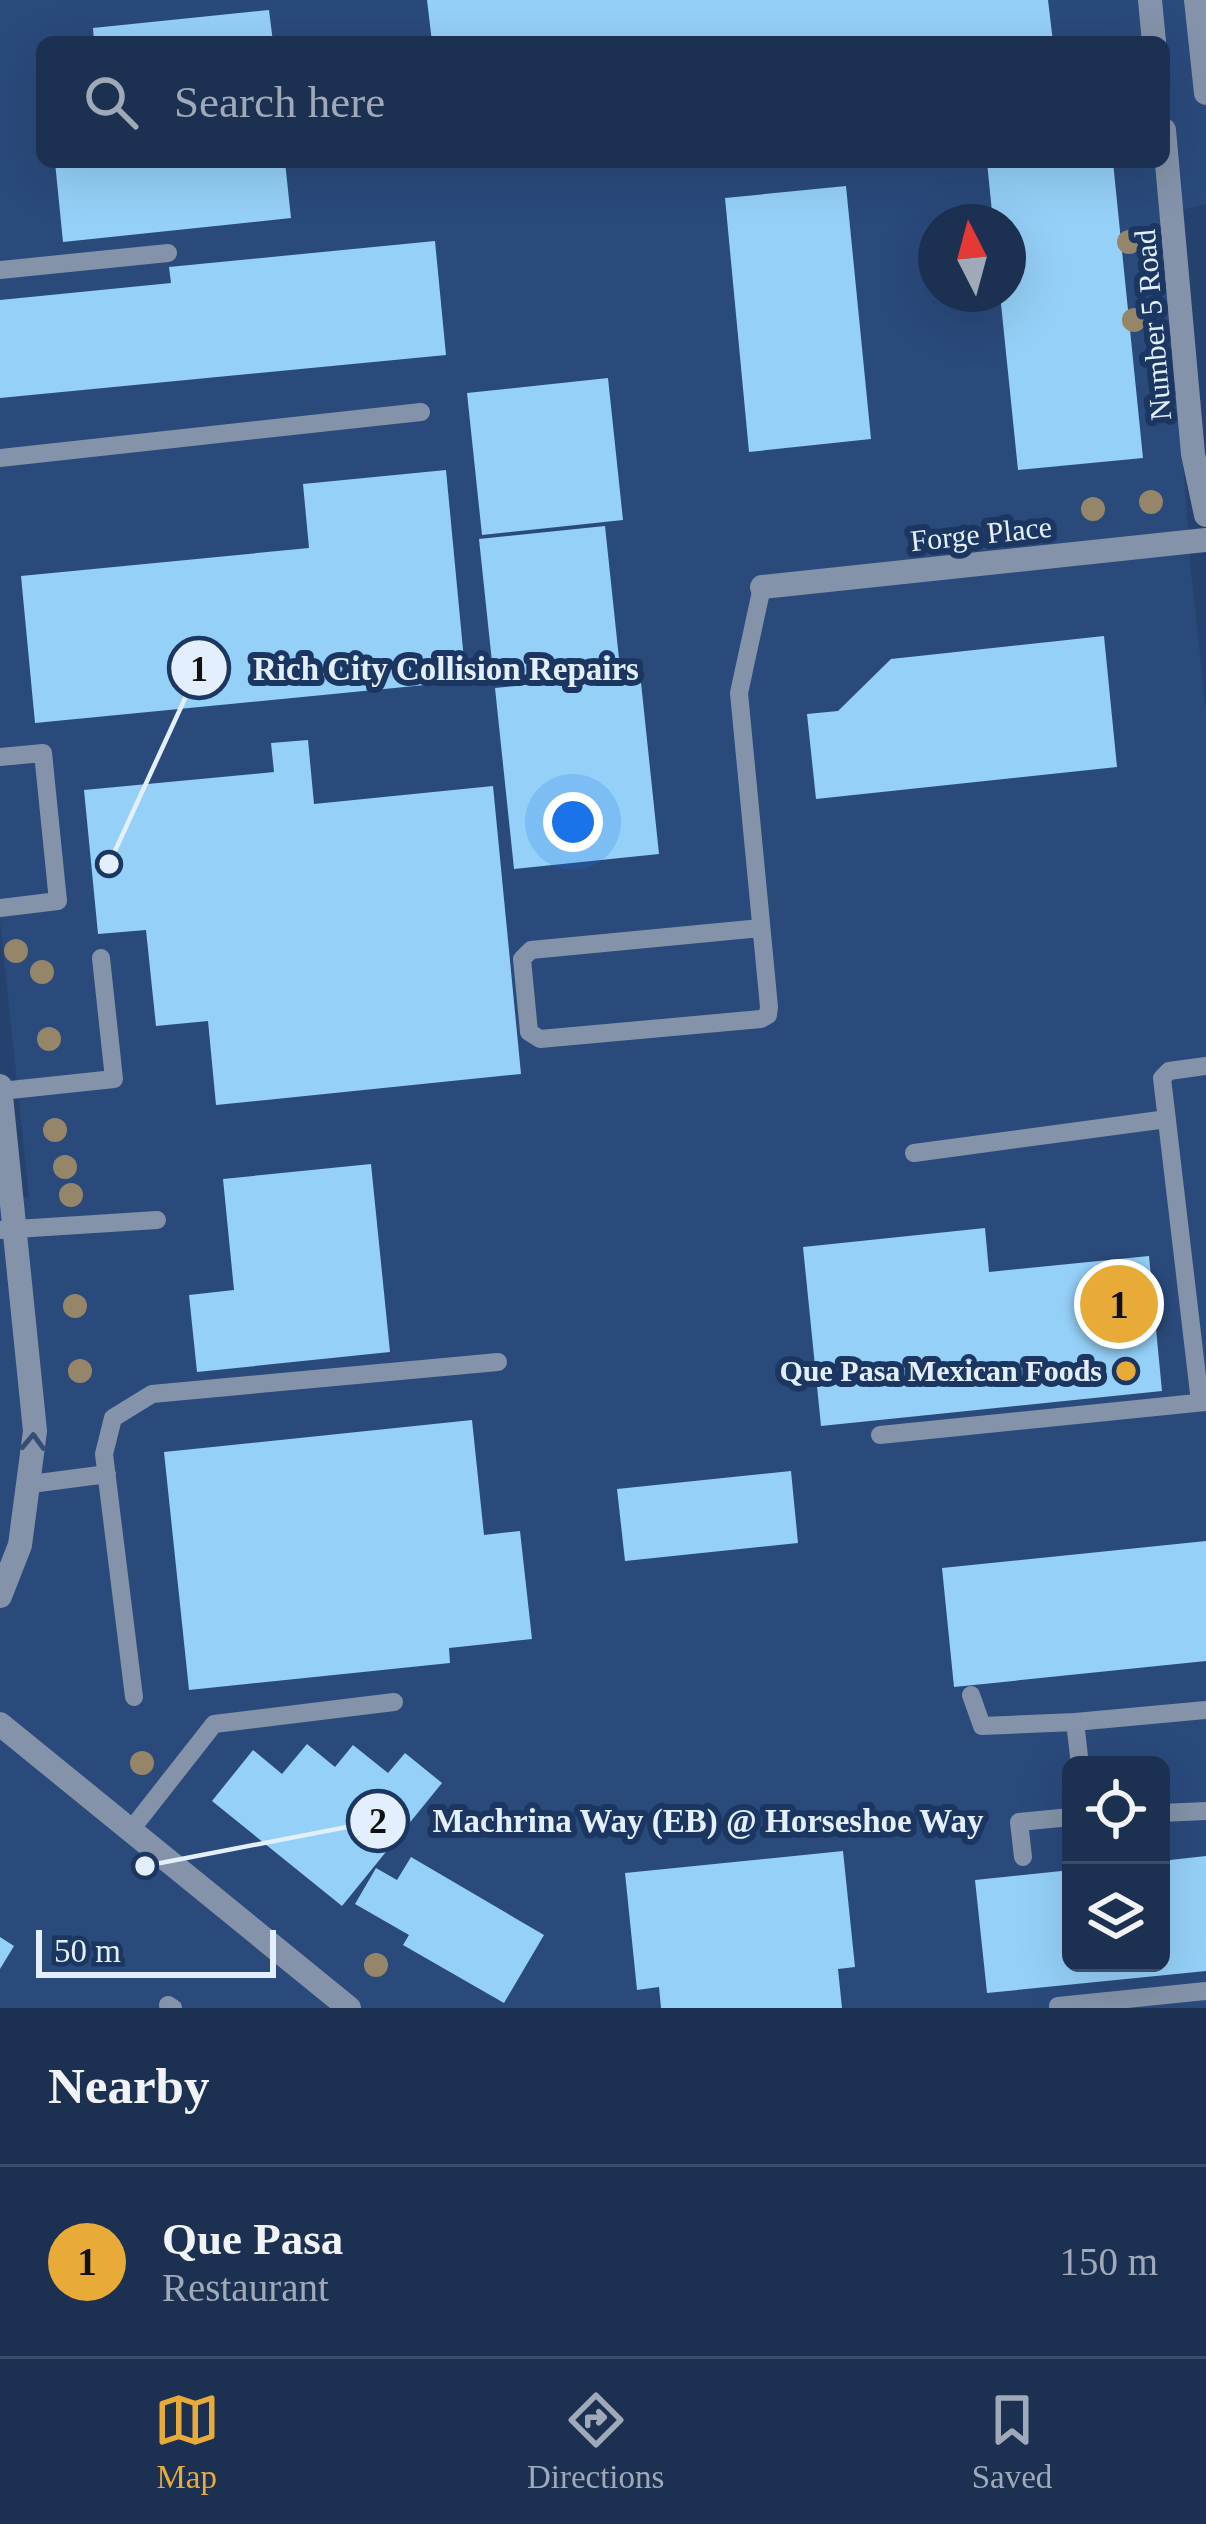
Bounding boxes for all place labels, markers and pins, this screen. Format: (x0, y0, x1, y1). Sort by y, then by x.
callout: Rich City Collision Repairs (169, 634, 663, 703)
pin: 1 (1080, 1259, 1158, 1349)
place label: Que Pasa Mexican Foods (780, 1354, 1102, 1387)
marker: Que Pasa Mexican Foods (1113, 1358, 1139, 1384)
callout: Machrina Way (EB) @ Horseshoe Way (348, 1786, 1008, 1855)

